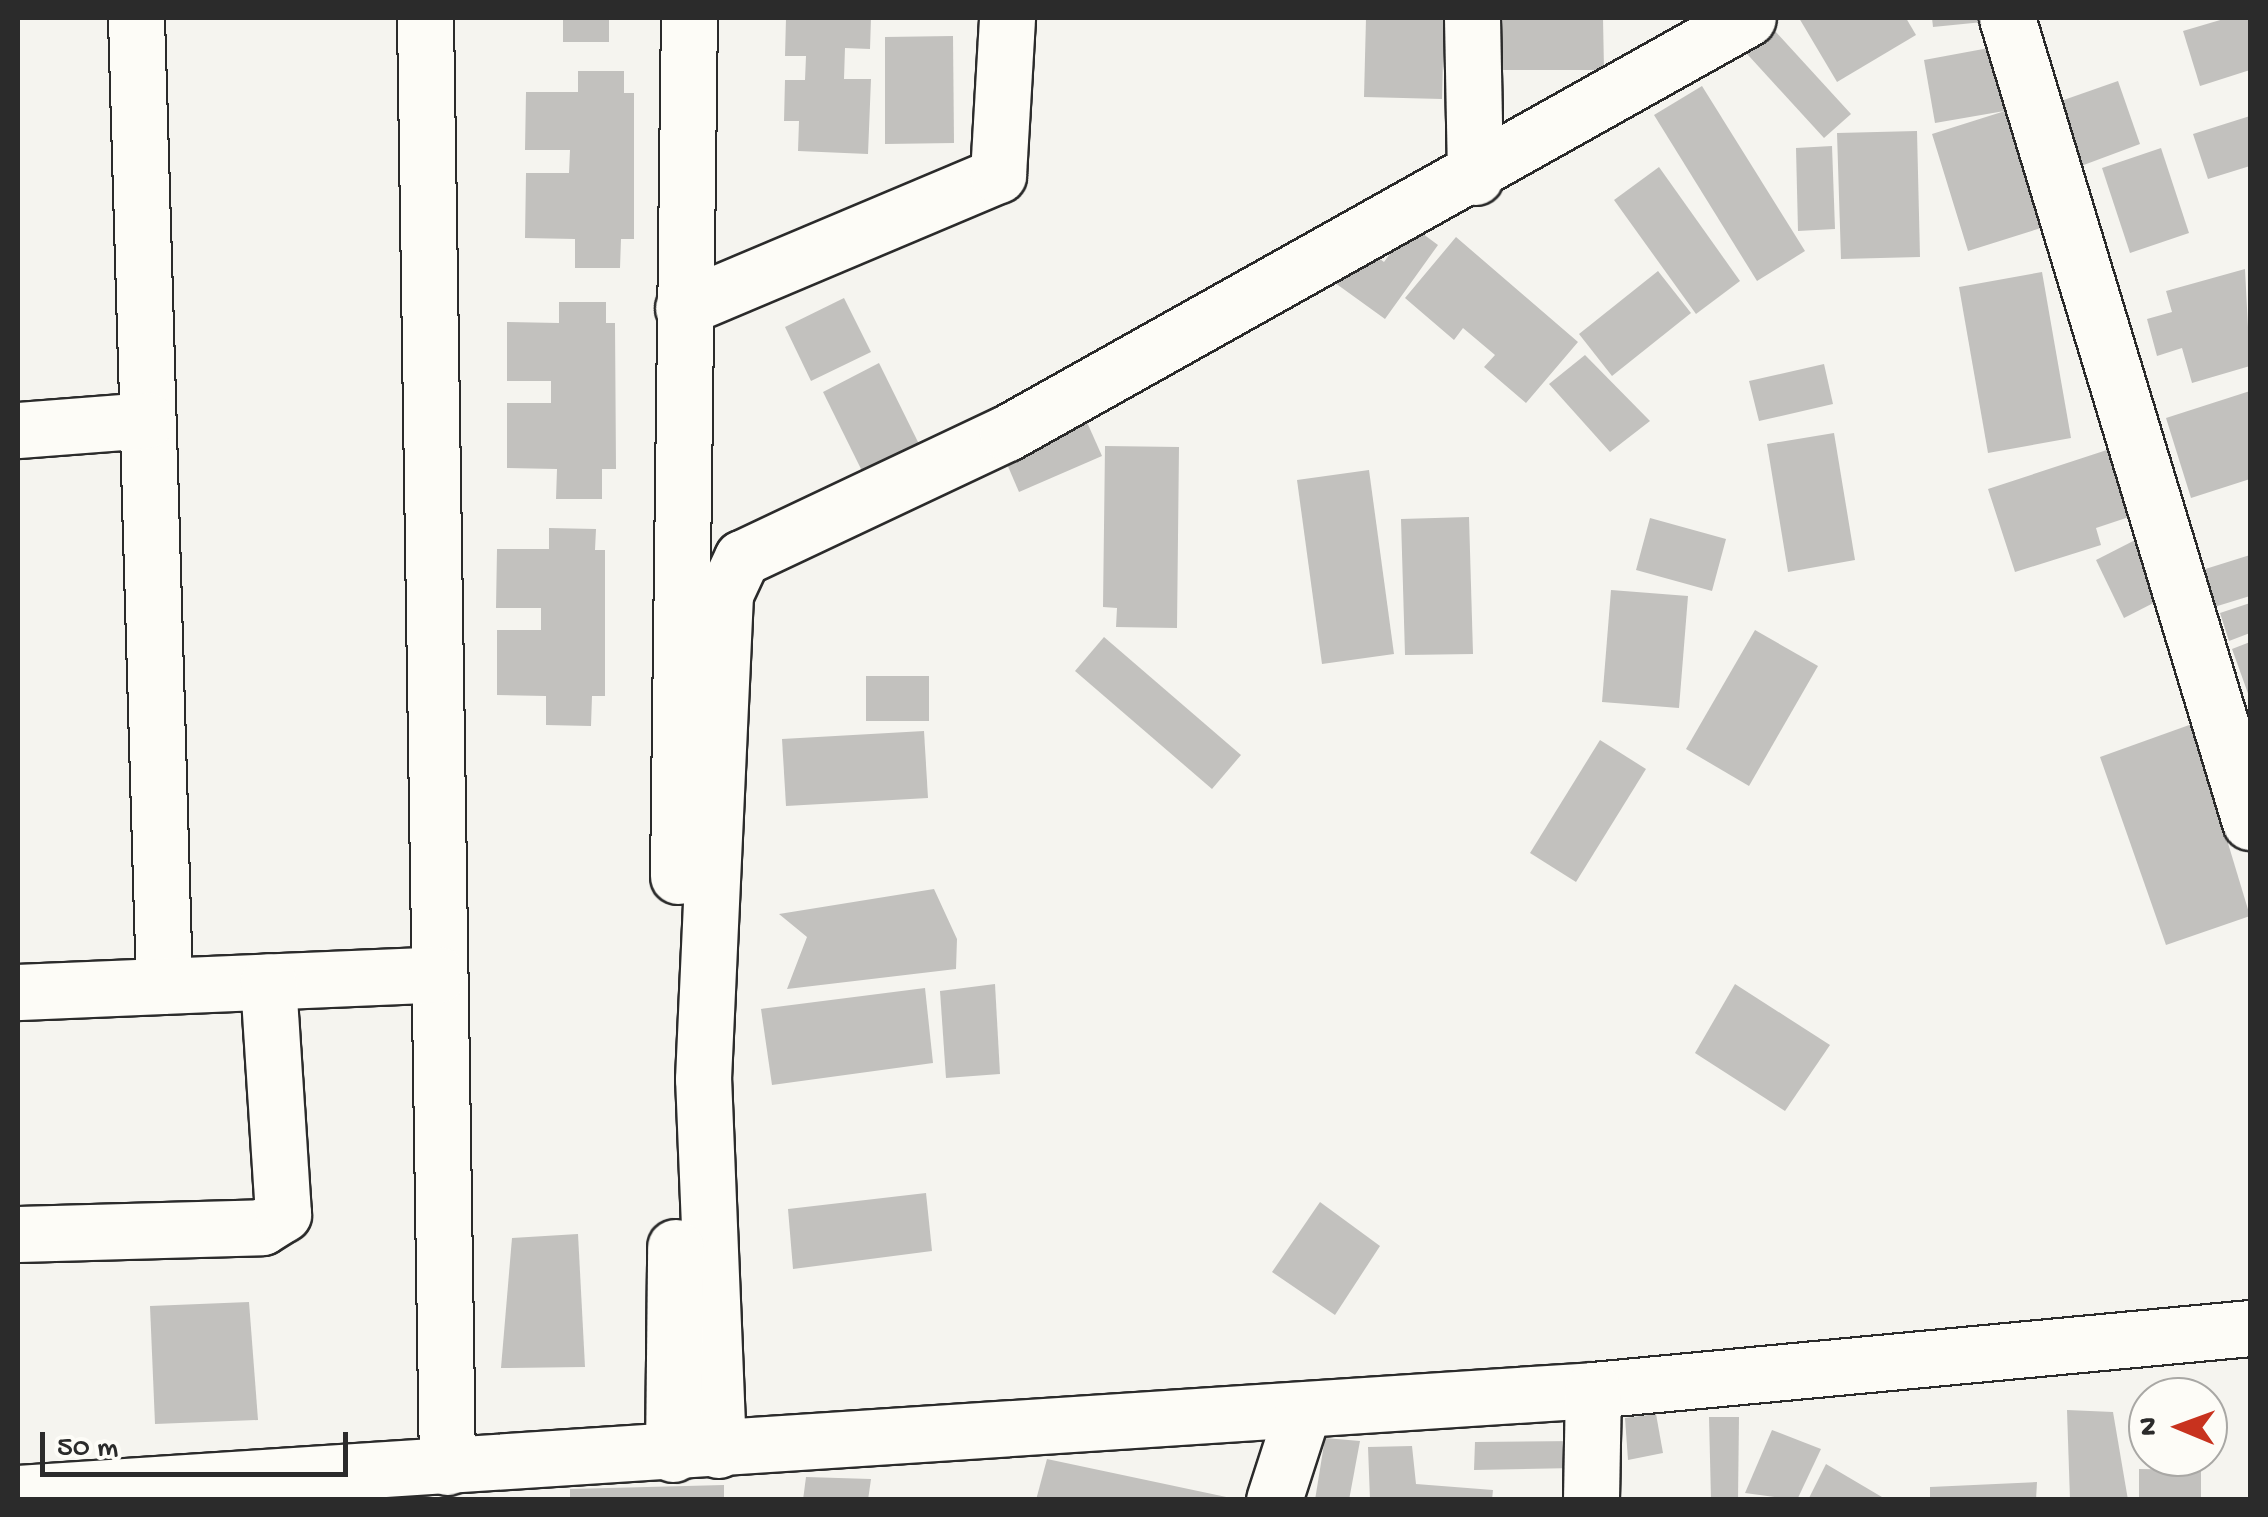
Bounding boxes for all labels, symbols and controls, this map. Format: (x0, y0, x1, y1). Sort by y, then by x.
north arrow (2128, 1377, 2228, 1477)
scale bar (45, 1412, 352, 1474)
text: N (2133, 1417, 2166, 1436)
text: 50 m (57, 1432, 118, 1467)

